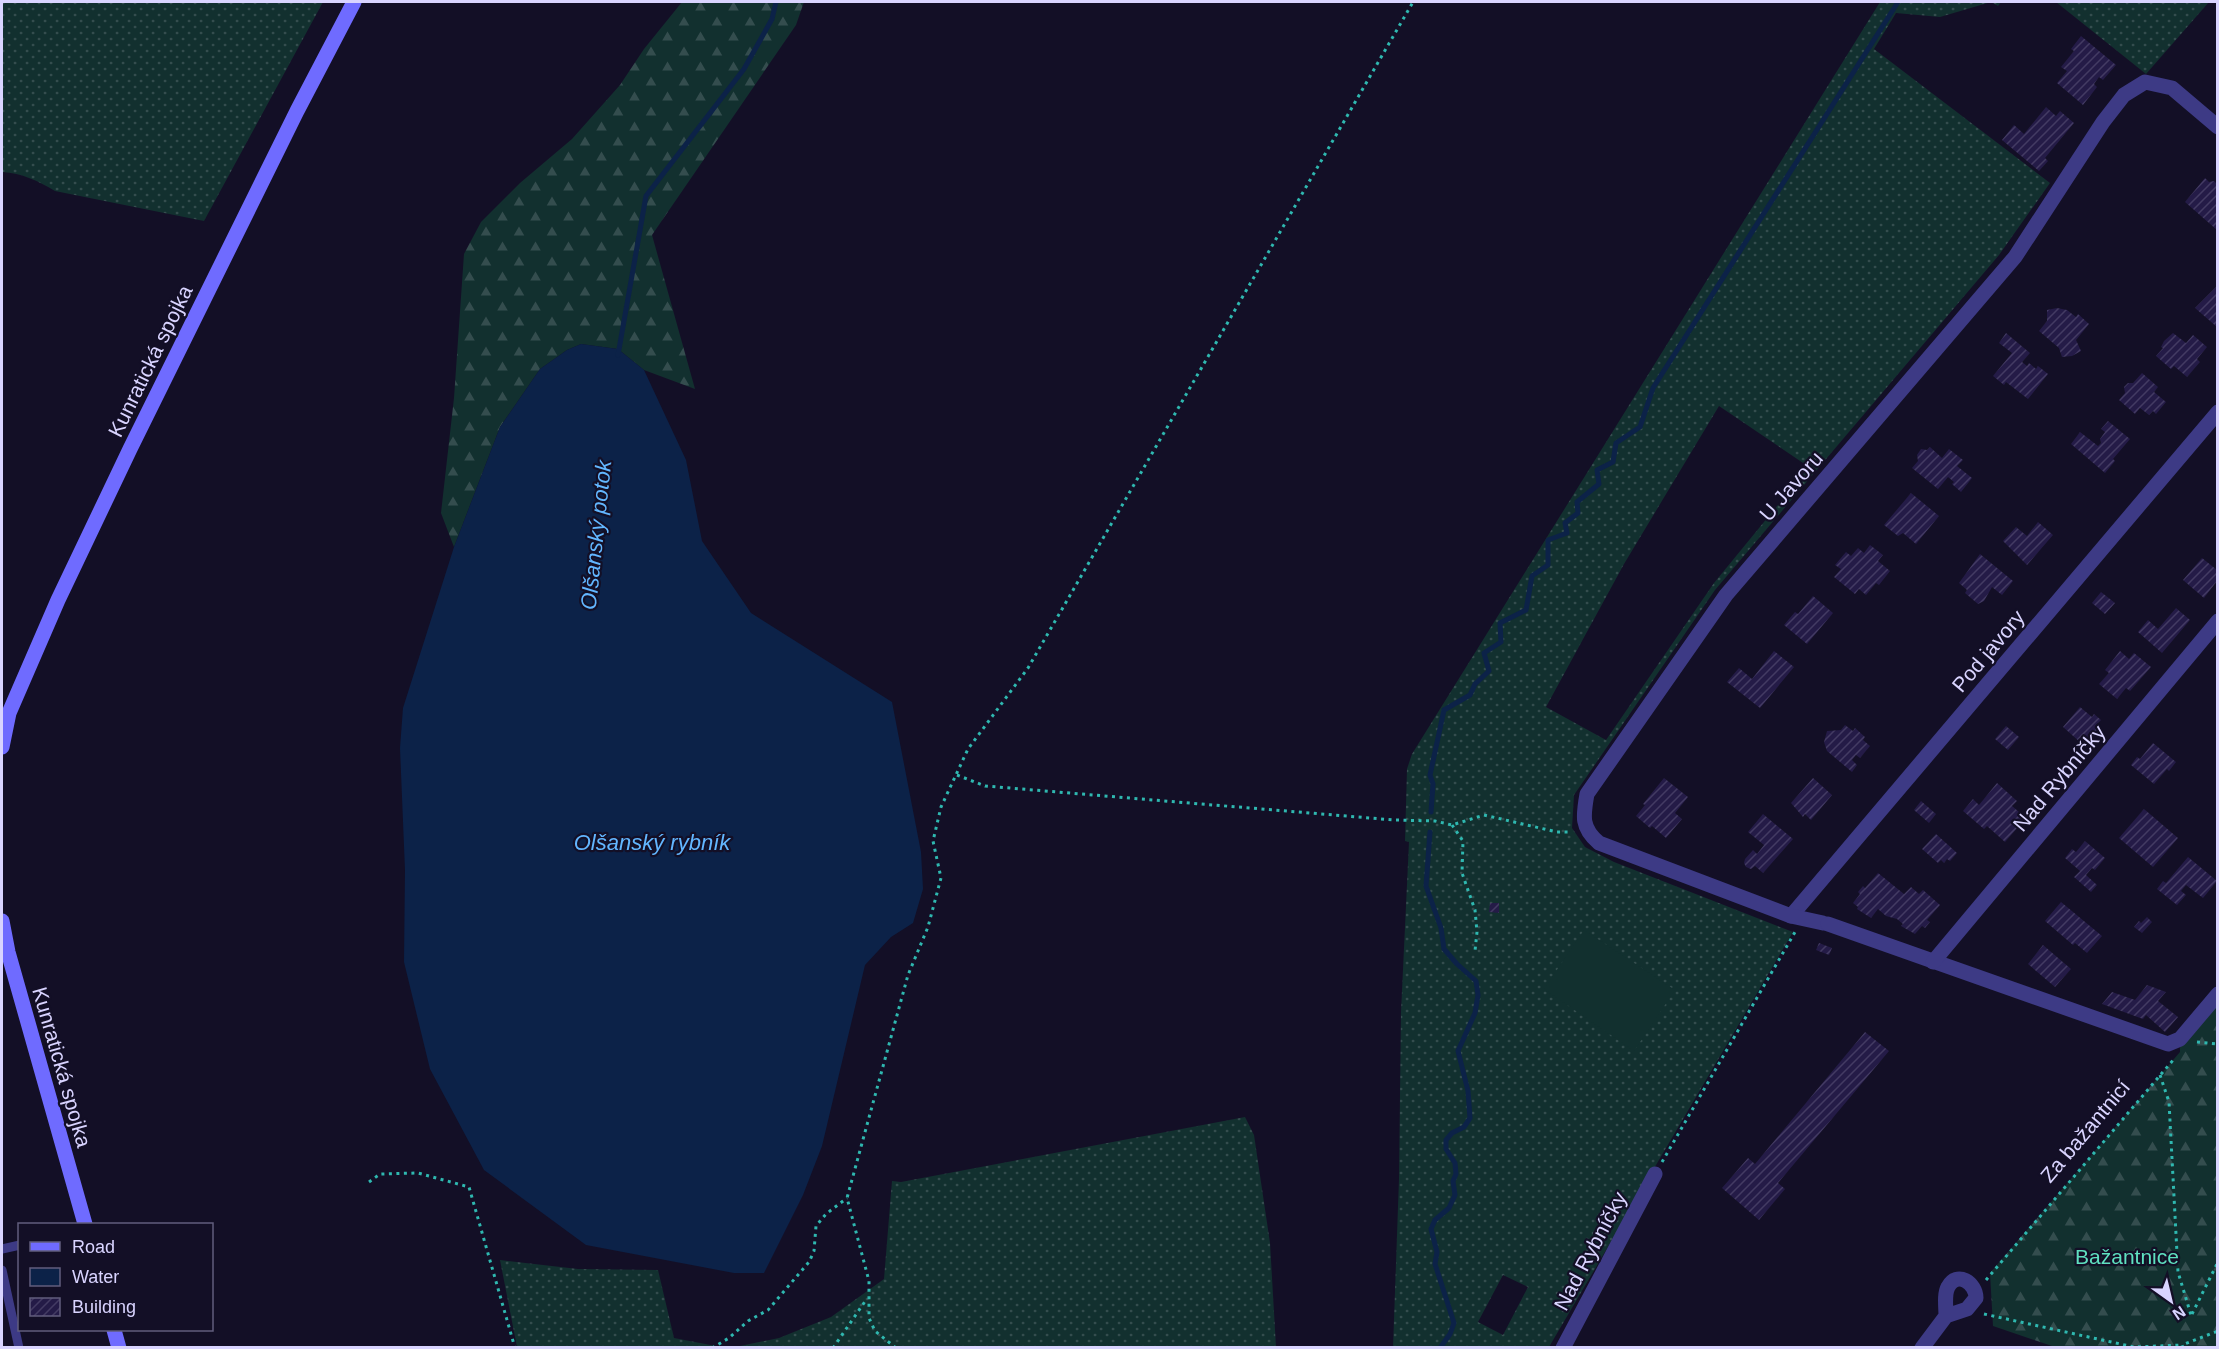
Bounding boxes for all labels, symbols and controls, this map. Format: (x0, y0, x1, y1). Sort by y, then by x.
street label: Kunratická spojka (103, 281, 197, 441)
street label: U Javoru (1755, 447, 1827, 525)
water label: Olšanský potok (576, 458, 616, 611)
street label: Pod javory (1947, 605, 2029, 696)
street label: Nad Rybníčky (2008, 720, 2110, 835)
water label: Olšanský rybník (574, 830, 731, 855)
street label: Kunratická spojka (28, 984, 96, 1150)
street label: Za bažantnicí (2036, 1075, 2134, 1187)
street label: Nad Rybníčky (1549, 1187, 1631, 1314)
legend (18, 1223, 213, 1331)
text: Road (72, 1237, 115, 1257)
park label: Bažantnice (2075, 1245, 2179, 1268)
text: Water (72, 1267, 119, 1287)
north arrow (2141, 1271, 2201, 1331)
text: Building (72, 1297, 136, 1317)
text: N (2170, 1303, 2189, 1323)

